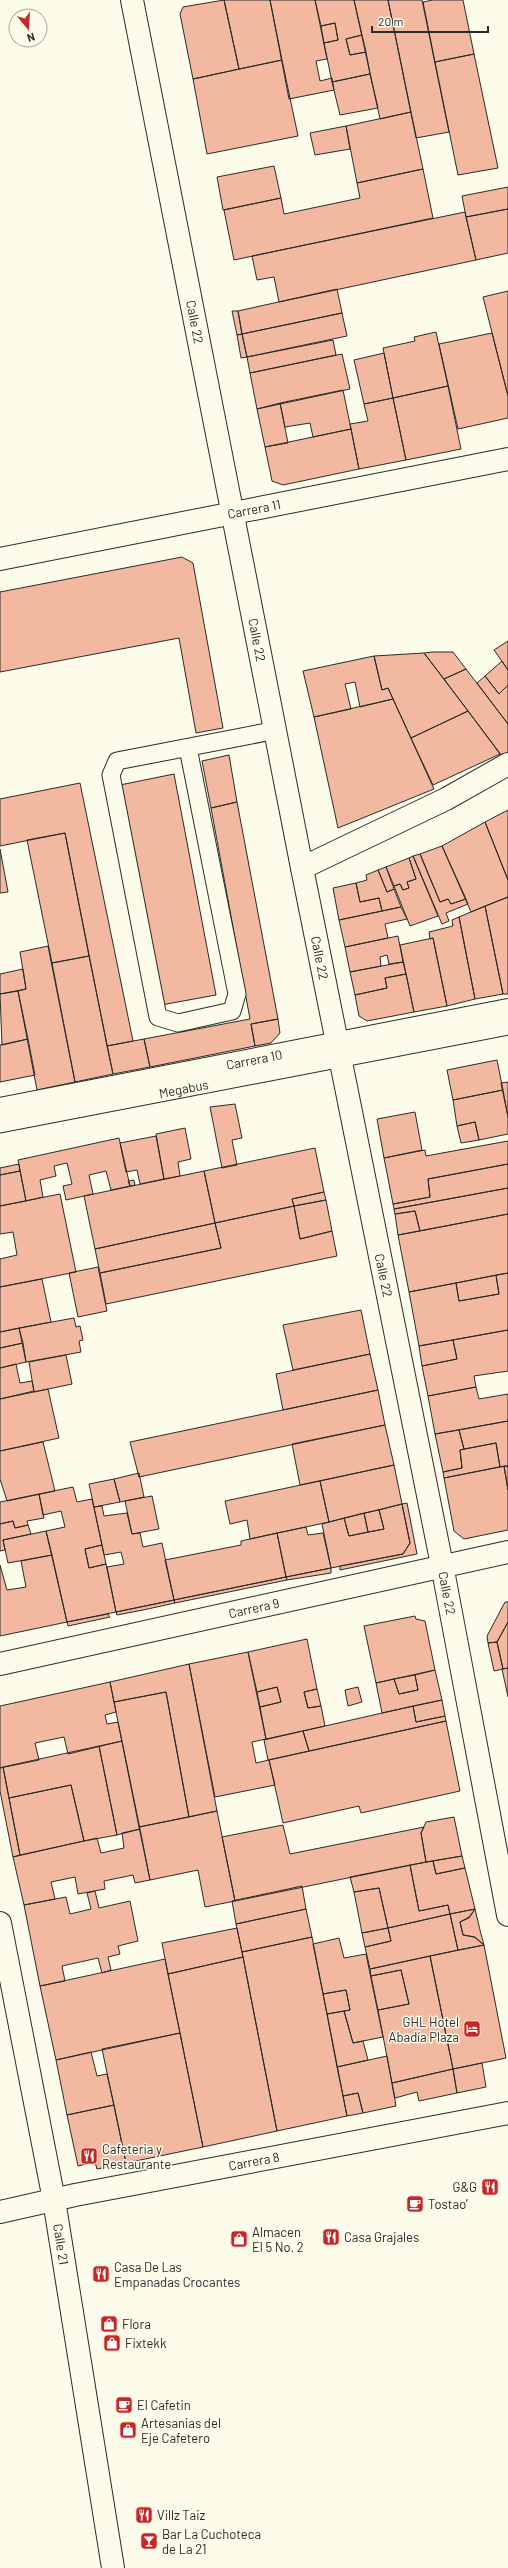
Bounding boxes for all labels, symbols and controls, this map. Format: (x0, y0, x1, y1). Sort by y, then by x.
north arrow (8, 8, 48, 48)
scale bar (372, 8, 488, 34)
text: 20 m (378, 14, 404, 28)
text: N (26, 31, 37, 45)
street label: Calle 22 (183, 299, 207, 345)
street label: Carrera 11 (226, 496, 282, 522)
street label: Calle 22 (245, 617, 269, 663)
street label: Calle 22 (308, 935, 332, 981)
street label: Carrera 10 (225, 1046, 284, 1073)
street label: Megabus (157, 1076, 210, 1101)
street label: Calle 22 (372, 1252, 396, 1299)
street label: Calle 22 (435, 1570, 459, 1616)
street label: Carrera 9 (227, 1595, 281, 1621)
place label: GHL Hotel Abadía Plaza (389, 2014, 459, 2045)
hotel icon: GHL Hotel Abadía Plaza (462, 2019, 482, 2039)
place label: Cafeteria y Restaurante (102, 2141, 171, 2172)
restaurant icon: Cafeteria y Restaurante (79, 2146, 99, 2166)
street label: Carrera 8 (227, 2148, 281, 2174)
restaurant icon: G&G (480, 2177, 500, 2197)
place label: G&G (453, 2179, 477, 2195)
cafe icon: Tostao’ (405, 2194, 425, 2214)
place label: Tostao’ (428, 2196, 468, 2212)
street label: Calle 21 (50, 2223, 72, 2266)
place label: Almacen El 5 No. 2 (252, 2224, 304, 2255)
restaurant icon: Casa Grajales (321, 2227, 341, 2247)
shop icon: Almacen El 5 No. 2 (229, 2229, 249, 2249)
place label: Casa Grajales (344, 2229, 419, 2245)
place label: Casa De Las Empanadas Crocantes (114, 2259, 240, 2290)
restaurant icon: Casa De Las Empanadas Crocantes (91, 2264, 111, 2284)
shop icon: Flora (99, 2314, 119, 2334)
place label: Flora (122, 2316, 151, 2332)
shop icon: Fixtekk (102, 2333, 122, 2353)
place label: Fixtekk (125, 2335, 167, 2351)
cafe icon: El Cafetin (114, 2395, 134, 2415)
place label: El Cafetin (137, 2397, 191, 2413)
place label: Artesanias del Eje Cafetero (141, 2415, 221, 2446)
shop icon: Artesanias del Eje Cafetero (118, 2420, 138, 2440)
restaurant icon: Villz Taiz (134, 2505, 154, 2525)
place label: Villz Taiz (157, 2507, 205, 2523)
place label: Bar La Cuchoteca de La 21 (162, 2526, 261, 2557)
bar icon: Bar La Cuchoteca de La 21 (139, 2531, 159, 2551)

